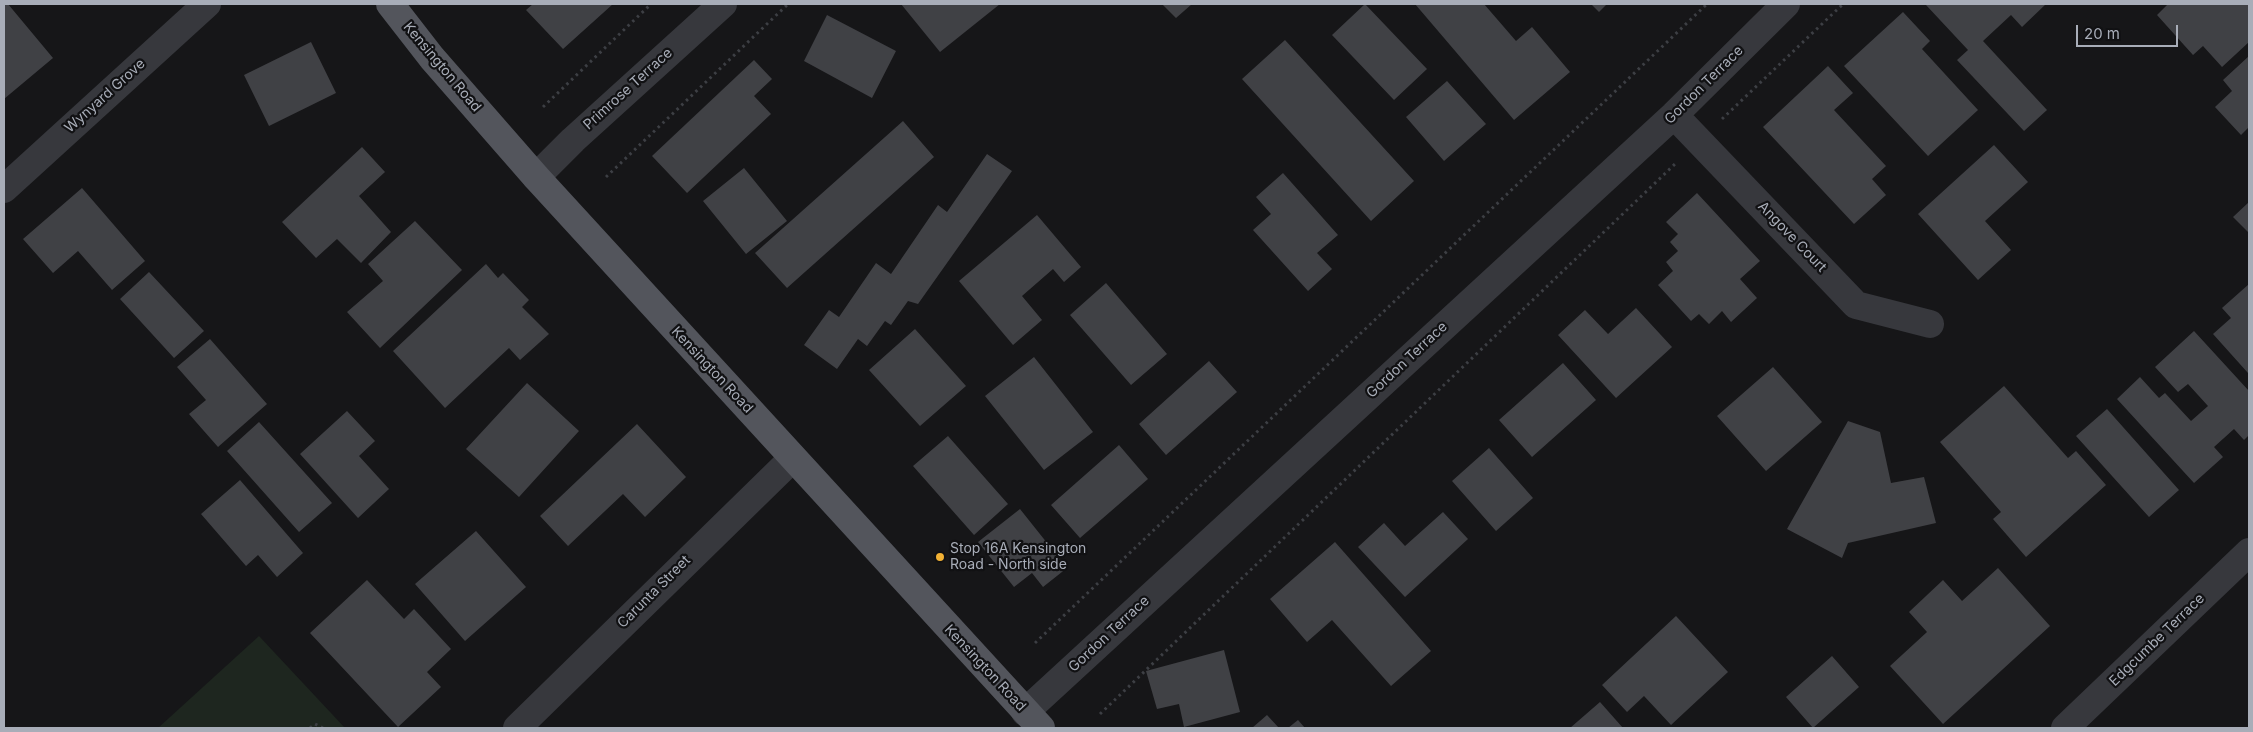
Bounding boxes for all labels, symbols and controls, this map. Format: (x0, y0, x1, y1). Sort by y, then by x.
scale bar (2078, 15, 2180, 47)
street label: Kensington Road (400, 19, 484, 115)
text: 20 m (2084, 24, 2120, 43)
street label: Gordon Terrace (1661, 42, 1747, 128)
street label: Primrose Terrace (580, 45, 676, 133)
street label: Wynyard Grove (61, 56, 149, 136)
street label: Angove Court (1754, 198, 1830, 276)
street label: Gordon Terrace (1363, 318, 1451, 402)
street label: Kensington Road (668, 323, 756, 417)
place label: Stop 16A Kensington Road - North side (950, 541, 1086, 574)
marker: Stop 16A Kensington Road - North side (934, 551, 946, 563)
street label: Carunta Street (614, 552, 694, 632)
street label: Edgcumbe Terrace (2106, 590, 2208, 690)
street label: Gordon Terrace (1065, 592, 1153, 676)
street label: Kensington Road (941, 621, 1029, 715)

